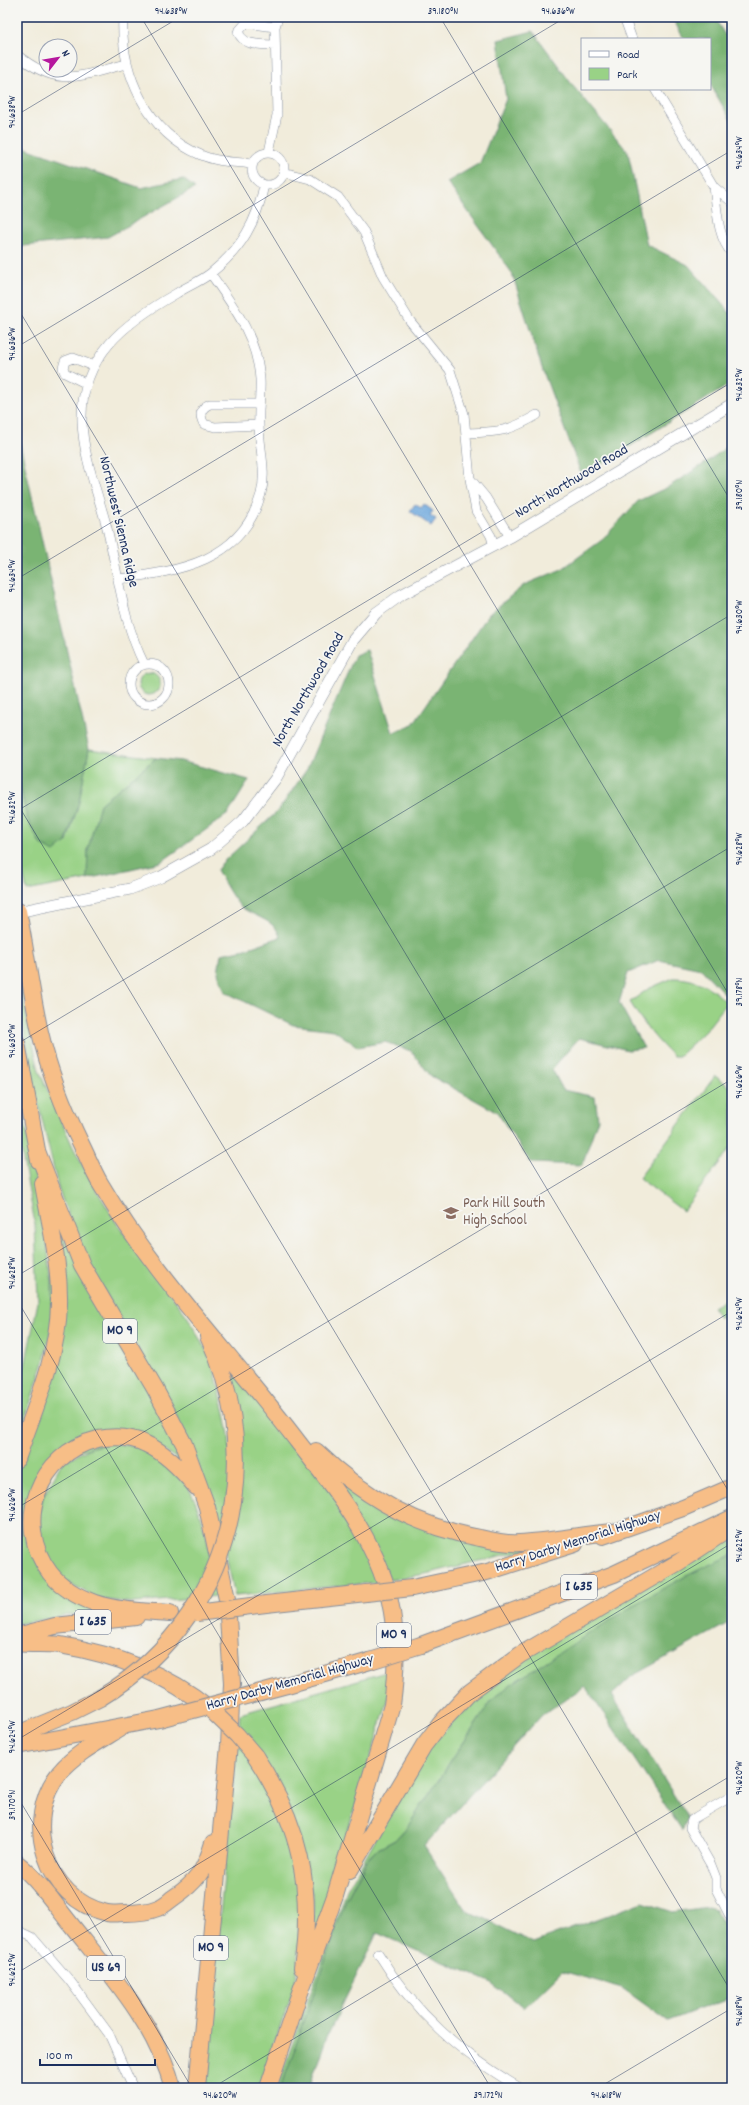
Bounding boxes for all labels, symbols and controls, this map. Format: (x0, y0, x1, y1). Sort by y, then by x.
text: 94.638°W (155, 5, 188, 19)
text: 39.180°N (428, 5, 458, 19)
text: 94.636°W (541, 5, 575, 19)
north arrow (38, 38, 78, 78)
legend (581, 38, 711, 90)
text: N (57, 47, 73, 61)
text: Road (617, 47, 639, 64)
text: Park (617, 67, 638, 84)
text: 94.638°W (6, 95, 20, 128)
text: 94.634°W (733, 136, 747, 169)
text: 94.636°W (6, 327, 20, 361)
text: 94.632°W (733, 368, 747, 402)
street label: North Northwood Road (511, 439, 633, 525)
street label: Northwest Sienna Ridge (92, 454, 144, 590)
text: 39.180°N (733, 480, 747, 510)
text: 94.634°W (6, 559, 20, 592)
text: 94.630°W (733, 600, 747, 634)
street label: North Northwood Road (267, 629, 351, 751)
text: 94.632°W (6, 791, 20, 825)
text: 94.628°W (733, 832, 747, 865)
text: 39.178°N (733, 978, 747, 1006)
text: 94.630°W (6, 1024, 20, 1058)
text: 94.626°W (733, 1065, 747, 1099)
place label: Park Hill South High School (463, 1193, 545, 1232)
school or university icon: Park Hill South High School (442, 1204, 460, 1222)
text: 94.628°W (6, 1256, 20, 1289)
text: 94.624°W (733, 1297, 747, 1330)
road number: MO 9 (103, 1319, 137, 1343)
text: 94.626°W (6, 1488, 20, 1522)
street label: Harry Darby Memorial Highway (492, 1505, 665, 1579)
text: 94.622°W (733, 1529, 747, 1562)
road number: I 635 (561, 1575, 597, 1599)
road number: I 635 (75, 1610, 111, 1634)
road number: MO 9 (377, 1623, 411, 1647)
street label: Harry Darby Memorial Highway (204, 1648, 377, 1717)
text: 94.624°W (6, 1720, 20, 1753)
text: 94.620°W (733, 1761, 747, 1795)
text: 39.170°N (6, 1790, 20, 1820)
road number: MO 9 (194, 1936, 228, 1960)
text: 94.622°W (6, 1953, 20, 1986)
road number: US 69 (87, 1956, 125, 1980)
text: 94.618°W (733, 1996, 747, 2026)
scale bar (40, 2041, 155, 2067)
text: 100 m (46, 2048, 73, 2065)
text: 94.620°W (203, 2089, 237, 2103)
text: 39.172°N (473, 2089, 503, 2103)
text: 94.618°W (591, 2089, 621, 2103)

